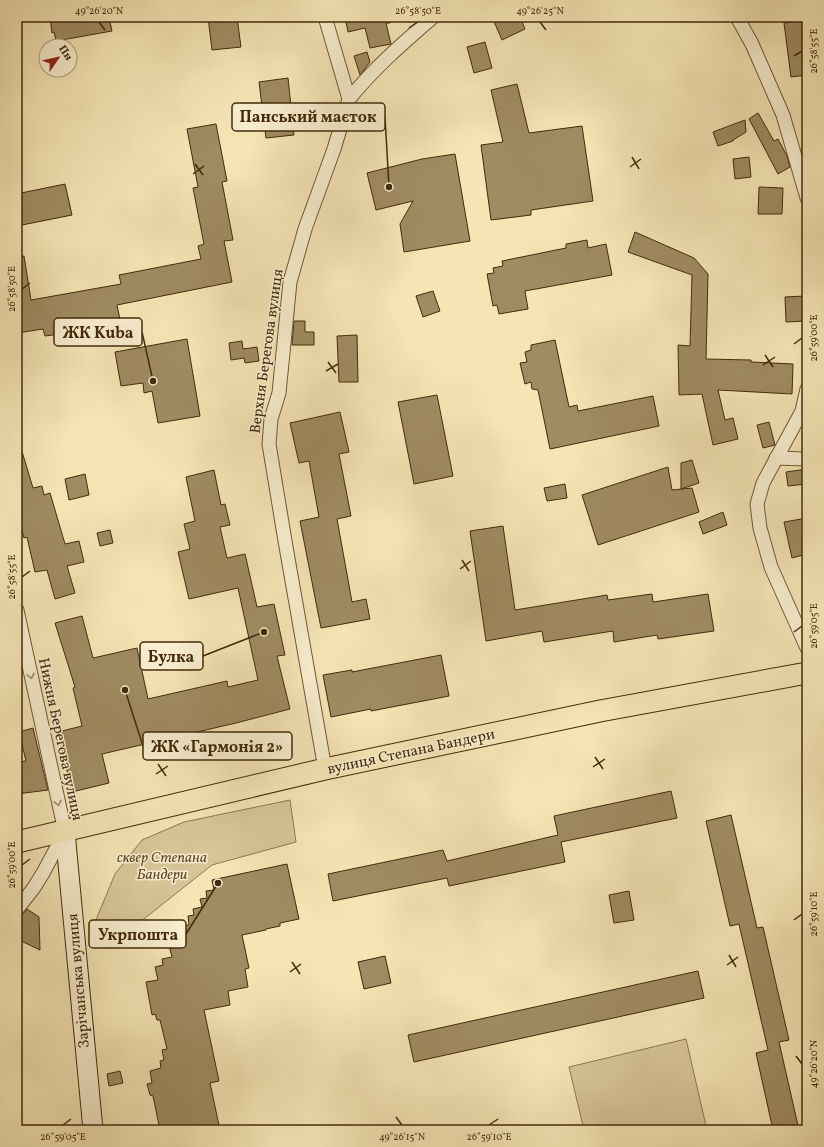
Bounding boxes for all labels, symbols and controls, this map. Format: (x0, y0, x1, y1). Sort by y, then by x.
text: 49°26'20"N (75, 4, 124, 18)
text: 26°58'50"E (395, 4, 441, 18)
text: 49°26'25"N (516, 4, 564, 18)
text: 26°58'55"E (807, 28, 821, 74)
north arrow (38, 38, 78, 78)
text: Пн (54, 43, 76, 64)
callout: Панський маєток (232, 103, 385, 131)
text: Панський маєток (240, 107, 377, 129)
text: 26°58'50"E (5, 266, 19, 312)
street label: Верхня Берегова вулиця (246, 267, 289, 435)
text: 26°59'00"E (807, 314, 821, 362)
callout: ЖК Kuba (54, 318, 142, 346)
text: ЖК Kuba (62, 323, 134, 345)
text: 26°58'55"E (5, 554, 19, 600)
text: 26°59'05"E (807, 603, 821, 649)
callout: Булка (140, 642, 203, 670)
text: Булка (148, 647, 195, 669)
street label: Нижня Берегова вулиця (32, 656, 87, 823)
one-way arrow (27, 673, 35, 679)
street label: вулиця Степана Бандери (325, 724, 497, 781)
callout: ЖК «Гармонія 2» (143, 732, 292, 760)
text: ЖК «Гармонія 2» (151, 737, 283, 759)
one-way arrow (54, 800, 62, 806)
text: 26°59'00"E (5, 841, 19, 889)
park label: сквер Степана Бандери (117, 848, 207, 886)
text: 26°59'10"E (807, 892, 821, 936)
street label: Зарічанська вулиця (63, 913, 96, 1049)
callout: Укрпошта (89, 920, 186, 948)
text: Укрпошта (98, 925, 178, 947)
text: 49°26'20"N (807, 1039, 821, 1088)
text: 26°59'05"E (40, 1130, 86, 1144)
text: 49°26'15"N (379, 1130, 426, 1144)
text: 26°59'10"E (467, 1130, 511, 1144)

